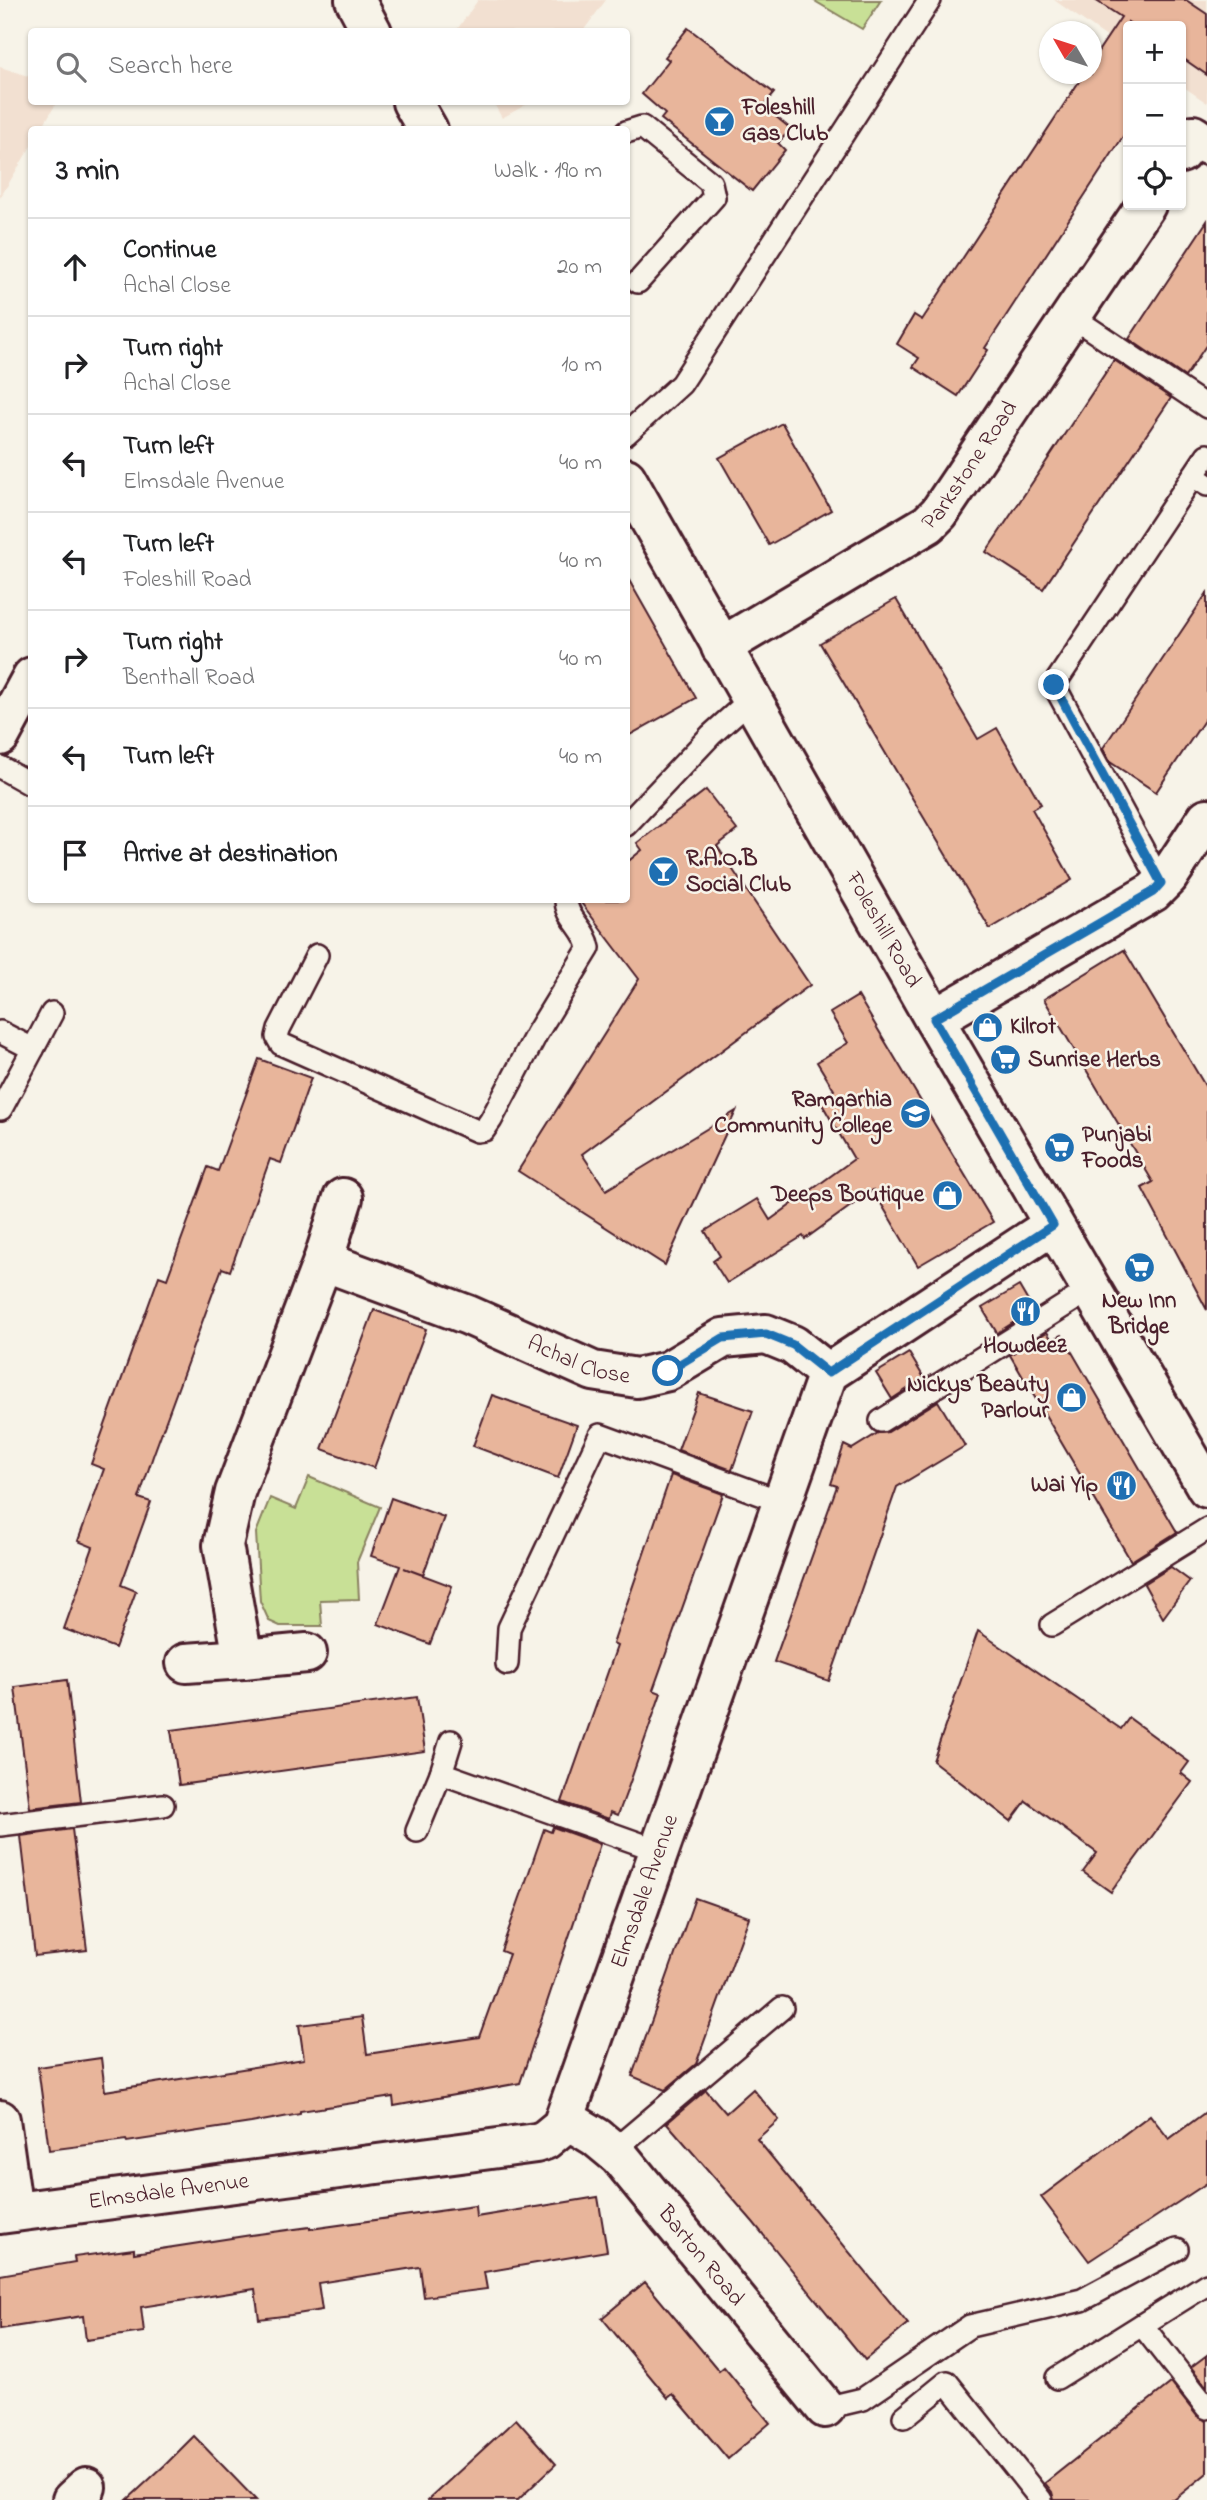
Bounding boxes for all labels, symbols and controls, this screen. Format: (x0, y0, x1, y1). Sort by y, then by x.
north arrow (1039, 21, 1102, 84)
map controls (1123, 21, 1186, 210)
button: + (1123, 21, 1186, 84)
search box (28, 28, 630, 105)
icon: search (52, 48, 90, 86)
text: Search here (108, 48, 233, 86)
button: − (1123, 84, 1186, 147)
place label: Foleshill Gas Club (741, 92, 829, 151)
bar icon: Foleshill Gas Club (702, 104, 736, 138)
button: locate (1123, 147, 1186, 210)
text: 3 min (56, 150, 119, 194)
text: Walk · 190 m (494, 155, 602, 188)
text: Continue (123, 232, 216, 270)
icon: ahead (56, 248, 94, 286)
text: 20 m (557, 251, 602, 284)
text: Achal Close (123, 270, 231, 303)
text: Turn right (123, 330, 223, 368)
icon: right (56, 346, 94, 384)
text: 10 m (561, 349, 602, 382)
text: Achal Close (123, 368, 231, 401)
street label: Parkstone Road (914, 394, 1026, 538)
text: Turn left (123, 428, 214, 466)
icon: left (56, 444, 94, 482)
text: 40 m (559, 447, 602, 480)
text: Elmsdale Avenue (123, 466, 284, 499)
text: Turn left (123, 526, 214, 564)
icon: left (56, 542, 94, 580)
text: 40 m (559, 545, 602, 578)
text: Foleshill Road (123, 564, 252, 597)
text: Turn right (123, 624, 223, 662)
icon: right (56, 640, 94, 678)
text: 40 m (559, 643, 602, 676)
text: Benthall Road (123, 662, 255, 695)
route end (1038, 669, 1069, 700)
icon: left (56, 738, 94, 776)
text: Turn left (123, 738, 214, 776)
text: 40 m (559, 741, 602, 774)
icon: arrive (56, 836, 94, 874)
text: Arrive at destination (123, 836, 338, 874)
place label: R.A.O.B Social Club (686, 843, 792, 902)
bar icon: R.A.O.B Social Club (646, 855, 680, 889)
street label: Foleshill Road (837, 865, 929, 994)
shop icon: Kilrot (970, 1010, 1004, 1044)
place label: Kilrot (1010, 1011, 1056, 1044)
supermarket icon: Sunrise Herbs (988, 1043, 1022, 1077)
place label: Sunrise Herbs (1028, 1044, 1161, 1077)
place label: Ramgarhia Community College (714, 1084, 893, 1145)
school or university icon: Ramgarhia Community College (898, 1096, 932, 1130)
place label: Punjabi Foods (1081, 1119, 1152, 1178)
supermarket icon: Punjabi Foods (1042, 1131, 1076, 1165)
shop icon: Deeps Boutique (930, 1178, 964, 1212)
place label: Deeps Boutique (770, 1179, 925, 1212)
supermarket icon: New Inn Bridge (1122, 1250, 1156, 1284)
place label: New Inn Bridge (1102, 1285, 1176, 1346)
restaurant icon: Howdeez (1008, 1295, 1042, 1329)
street label: Achal Close (522, 1327, 633, 1393)
place label: Howdeez (983, 1330, 1068, 1363)
route start (652, 1355, 683, 1386)
place label: Nickys Beauty Parlour (907, 1369, 1050, 1428)
shop icon: Nickys Beauty Parlour (1055, 1381, 1089, 1415)
restaurant icon: Wai Yip (1104, 1468, 1138, 1502)
place label: Wai Yip (1031, 1469, 1098, 1502)
street label: Elmsdale Avenue (602, 1809, 688, 1973)
street label: Elmsdale Avenue (86, 2165, 251, 2219)
street label: Barton Road (649, 2198, 752, 2314)

